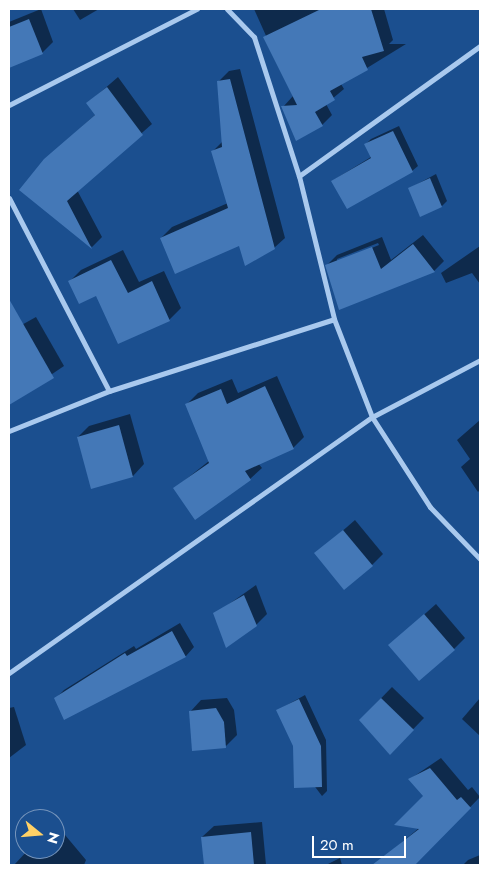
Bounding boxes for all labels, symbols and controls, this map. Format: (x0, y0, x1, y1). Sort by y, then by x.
north arrow (15, 809, 65, 859)
scale bar (314, 826, 408, 858)
text: N (42, 830, 65, 846)
text: 20 m (320, 834, 354, 856)

